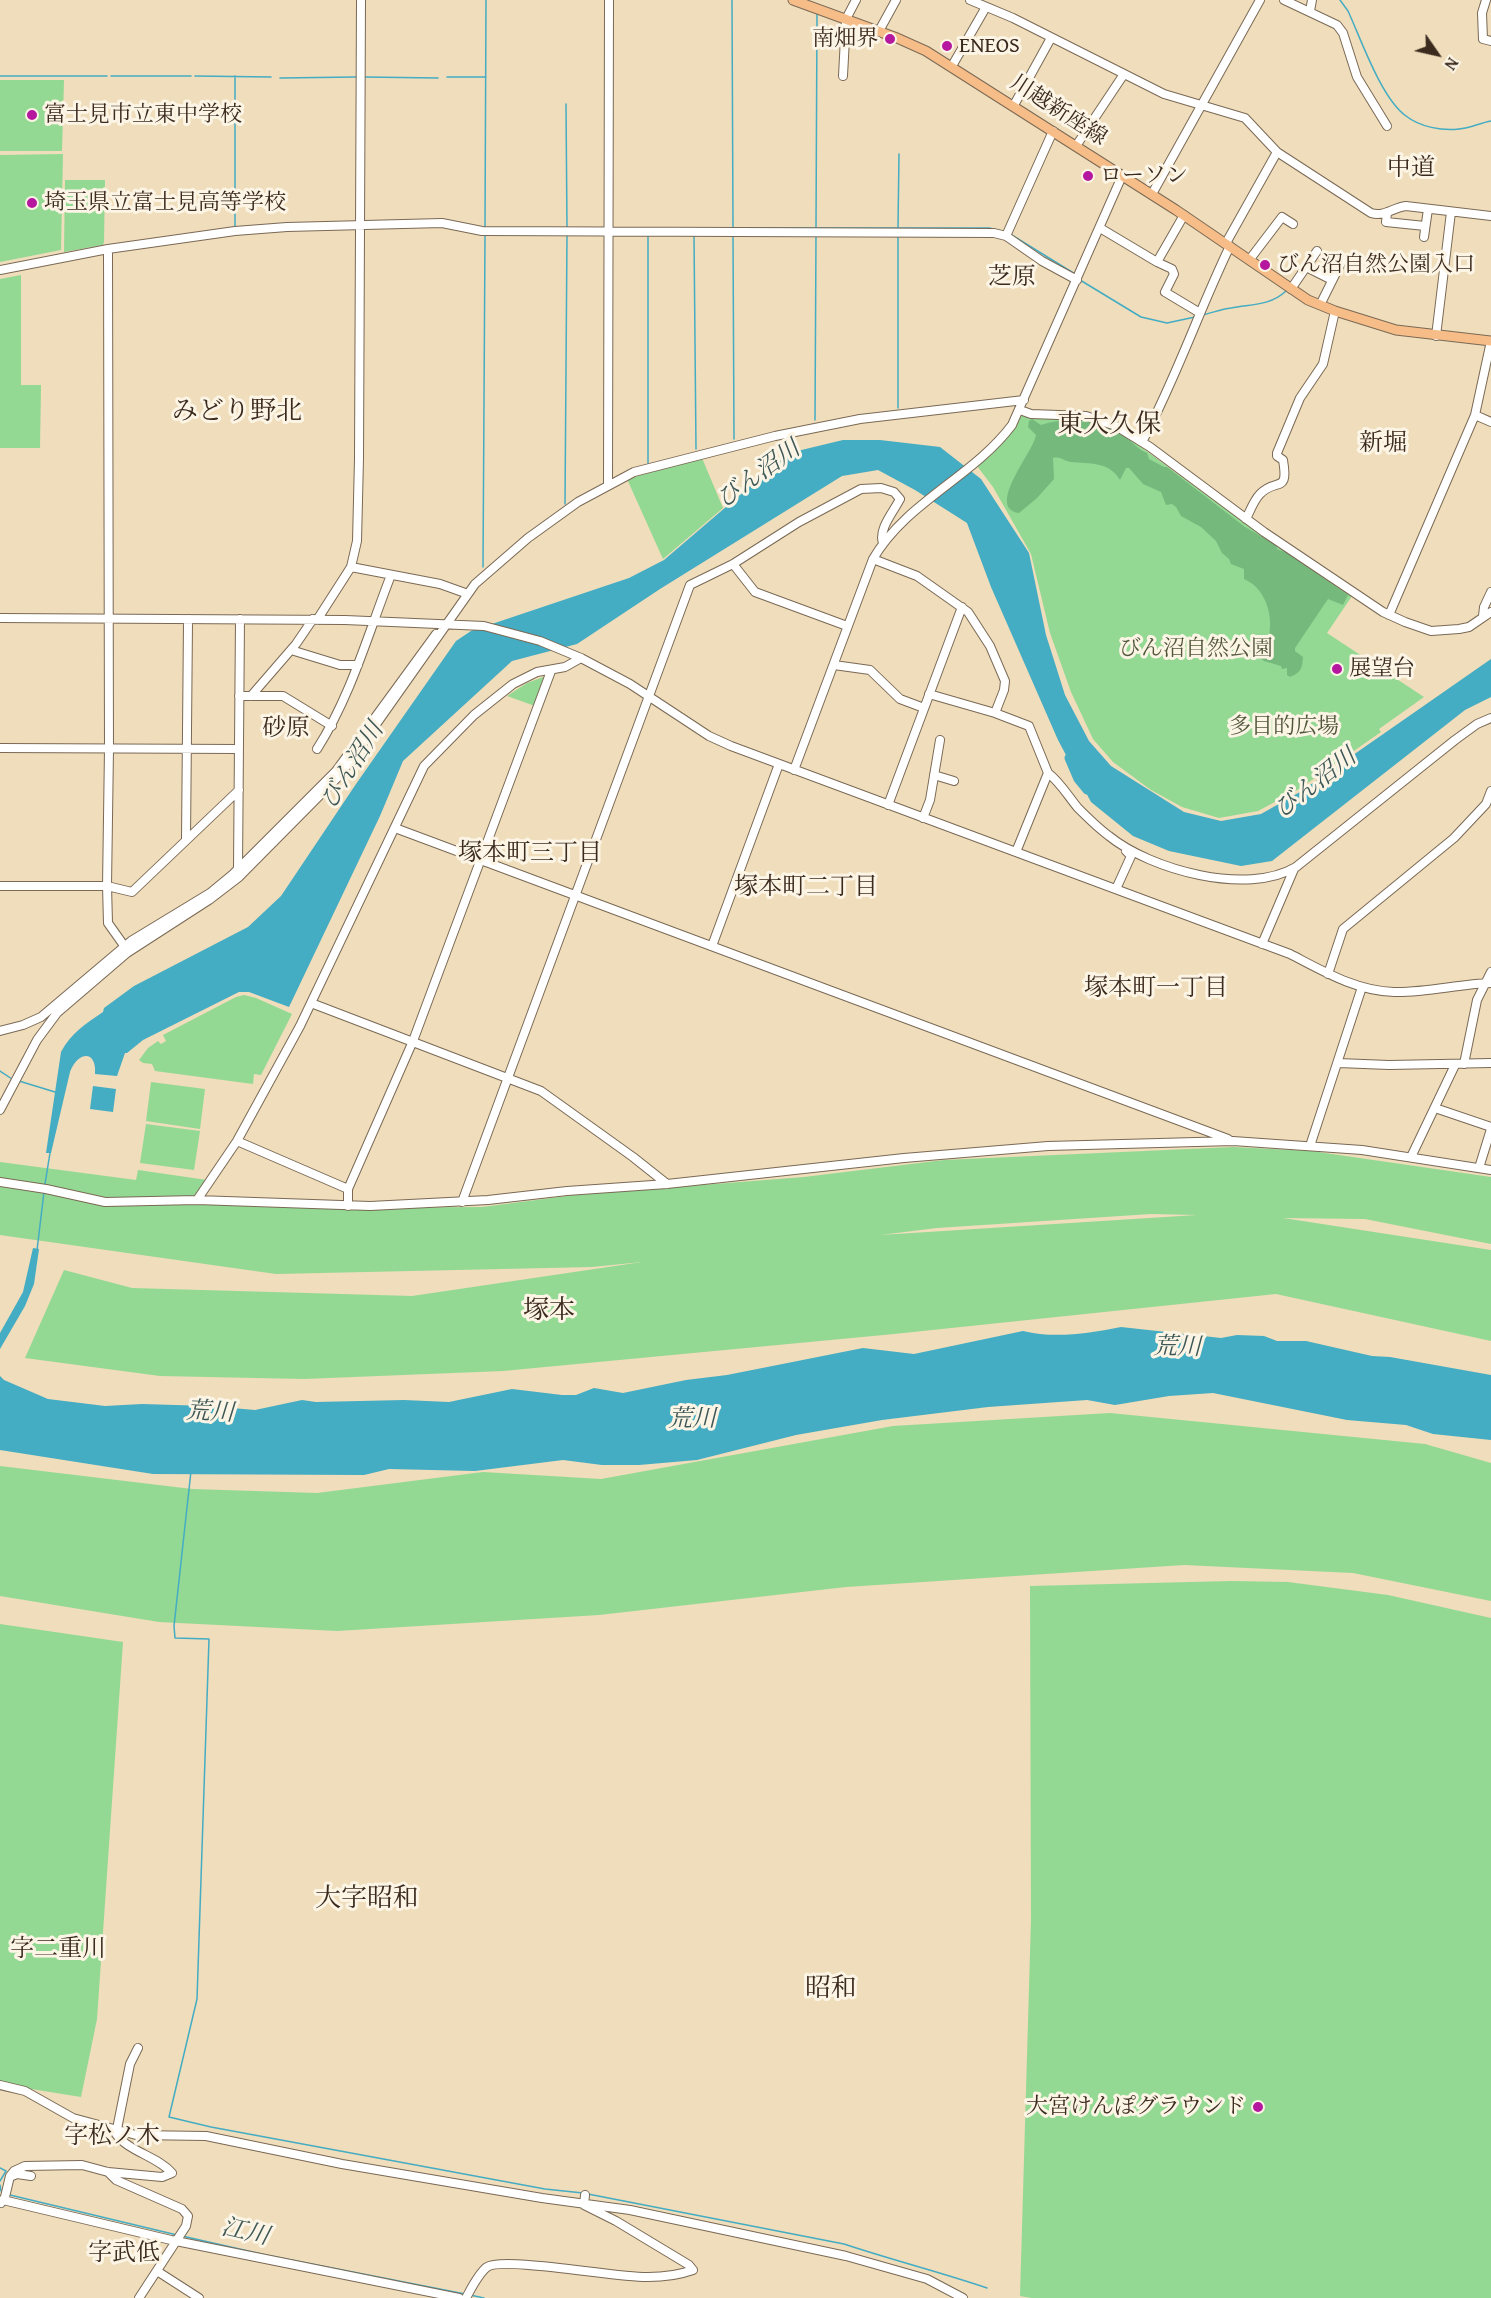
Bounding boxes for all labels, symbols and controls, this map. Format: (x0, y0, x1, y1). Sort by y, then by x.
north arrow (1407, 24, 1467, 84)
place label: 南畑界 (812, 26, 878, 52)
marker: 南畑界 (883, 32, 897, 46)
place label: ENEOS (959, 33, 1020, 59)
marker: ENEOS (940, 39, 954, 53)
text: N (1439, 53, 1465, 75)
street label: 川越新座線 (1005, 70, 1111, 152)
place label: 富士見市立東中学校 (44, 102, 242, 128)
marker: 富士見市立東中学校 (25, 108, 39, 122)
district label: 中道 (1387, 155, 1435, 183)
place label: ローソン (1100, 163, 1188, 189)
marker: ローソン (1081, 169, 1095, 183)
place label: 埼玉県立富士見高等学校 (44, 190, 286, 216)
marker: 埼玉県立富士見高等学校 (25, 196, 39, 210)
place label: びん沼自然公園入口 (1277, 252, 1475, 278)
marker: びん沼自然公園入口 (1258, 258, 1272, 272)
district label: 芝原 (988, 264, 1036, 292)
district label: みどり野北 (172, 396, 302, 428)
district label: 東大久保 (1057, 409, 1161, 441)
district label: 新堀 (1359, 430, 1407, 458)
water label: びん沼川 (712, 435, 806, 515)
park label: びん沼自然公園 (1119, 636, 1273, 662)
place label: 展望台 (1349, 656, 1415, 682)
marker: 展望台 (1330, 662, 1344, 676)
park label: 多目的広場 (1229, 714, 1339, 740)
district label: 砂原 (262, 715, 310, 743)
water label: びん沼川 (315, 718, 391, 814)
water label: びん沼川 (1269, 743, 1363, 825)
district label: 塚本町三丁目 (458, 840, 602, 868)
district label: 塚本町二丁目 (734, 874, 878, 902)
district label: 塚本町一丁目 (1084, 975, 1228, 1003)
district label: 塚本 (523, 1295, 575, 1327)
water label: 荒川 (1153, 1333, 1201, 1363)
water label: 荒川 (185, 1397, 235, 1429)
water label: 荒川 (668, 1406, 716, 1434)
district label: 大字昭和 (315, 1883, 419, 1915)
district label: 字二重川 (10, 1936, 106, 1964)
district label: 昭和 (805, 1973, 857, 2005)
place label: 大宮けんぽグラウンド (1026, 2094, 1246, 2120)
marker: 大宮けんぽグラウンド (1251, 2100, 1265, 2114)
district label: 字松ノ木 (64, 2123, 160, 2151)
water label: 江川 (218, 2214, 272, 2252)
district label: 字武低 (88, 2240, 160, 2268)

